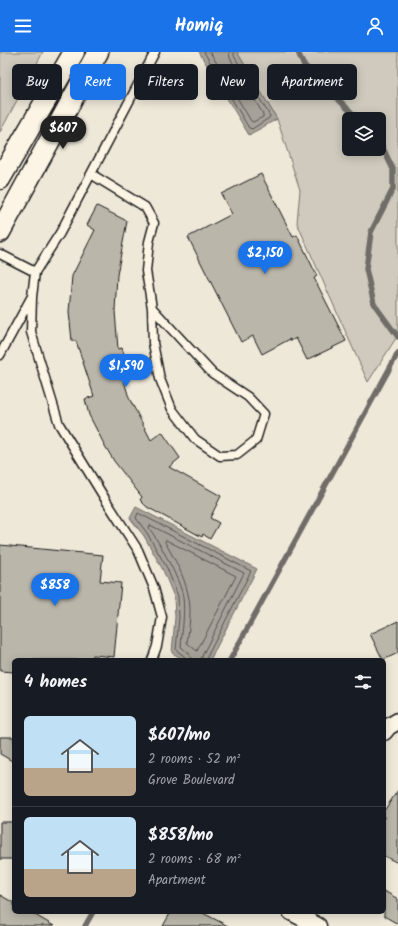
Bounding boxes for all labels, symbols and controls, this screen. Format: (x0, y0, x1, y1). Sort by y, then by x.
text: Homiq (175, 12, 223, 41)
icon: menu (12, 15, 34, 37)
icon: person (364, 15, 386, 37)
chip: Buy (12, 64, 62, 100)
chip: Rent (70, 64, 126, 100)
chip: Filters (134, 64, 198, 100)
chip: New (206, 64, 259, 100)
chip: Apartment (267, 64, 357, 100)
map controls (342, 112, 386, 156)
button: layers (342, 112, 386, 156)
pin: $607 (39, 116, 87, 150)
text: $607 (49, 118, 77, 139)
pin: $2,150 (232, 241, 298, 275)
text: $2,150 (247, 243, 283, 264)
pin: $1,590 (93, 354, 159, 388)
text: $1,590 (109, 356, 143, 377)
pin: $858 (31, 573, 79, 607)
text: $858 (40, 575, 70, 596)
text: 4 homes (24, 669, 87, 696)
icon: filters (352, 671, 374, 693)
text: $607/mo (148, 722, 211, 749)
icon: home (56, 732, 104, 780)
text: 2 rooms · 52 m² (148, 749, 240, 770)
text: Grove Boulevard (148, 770, 235, 791)
text: $858/mo (148, 822, 213, 849)
icon: home (56, 833, 104, 881)
text: 2 rooms · 68 m² (148, 849, 241, 870)
text: Apartment (148, 870, 206, 891)

